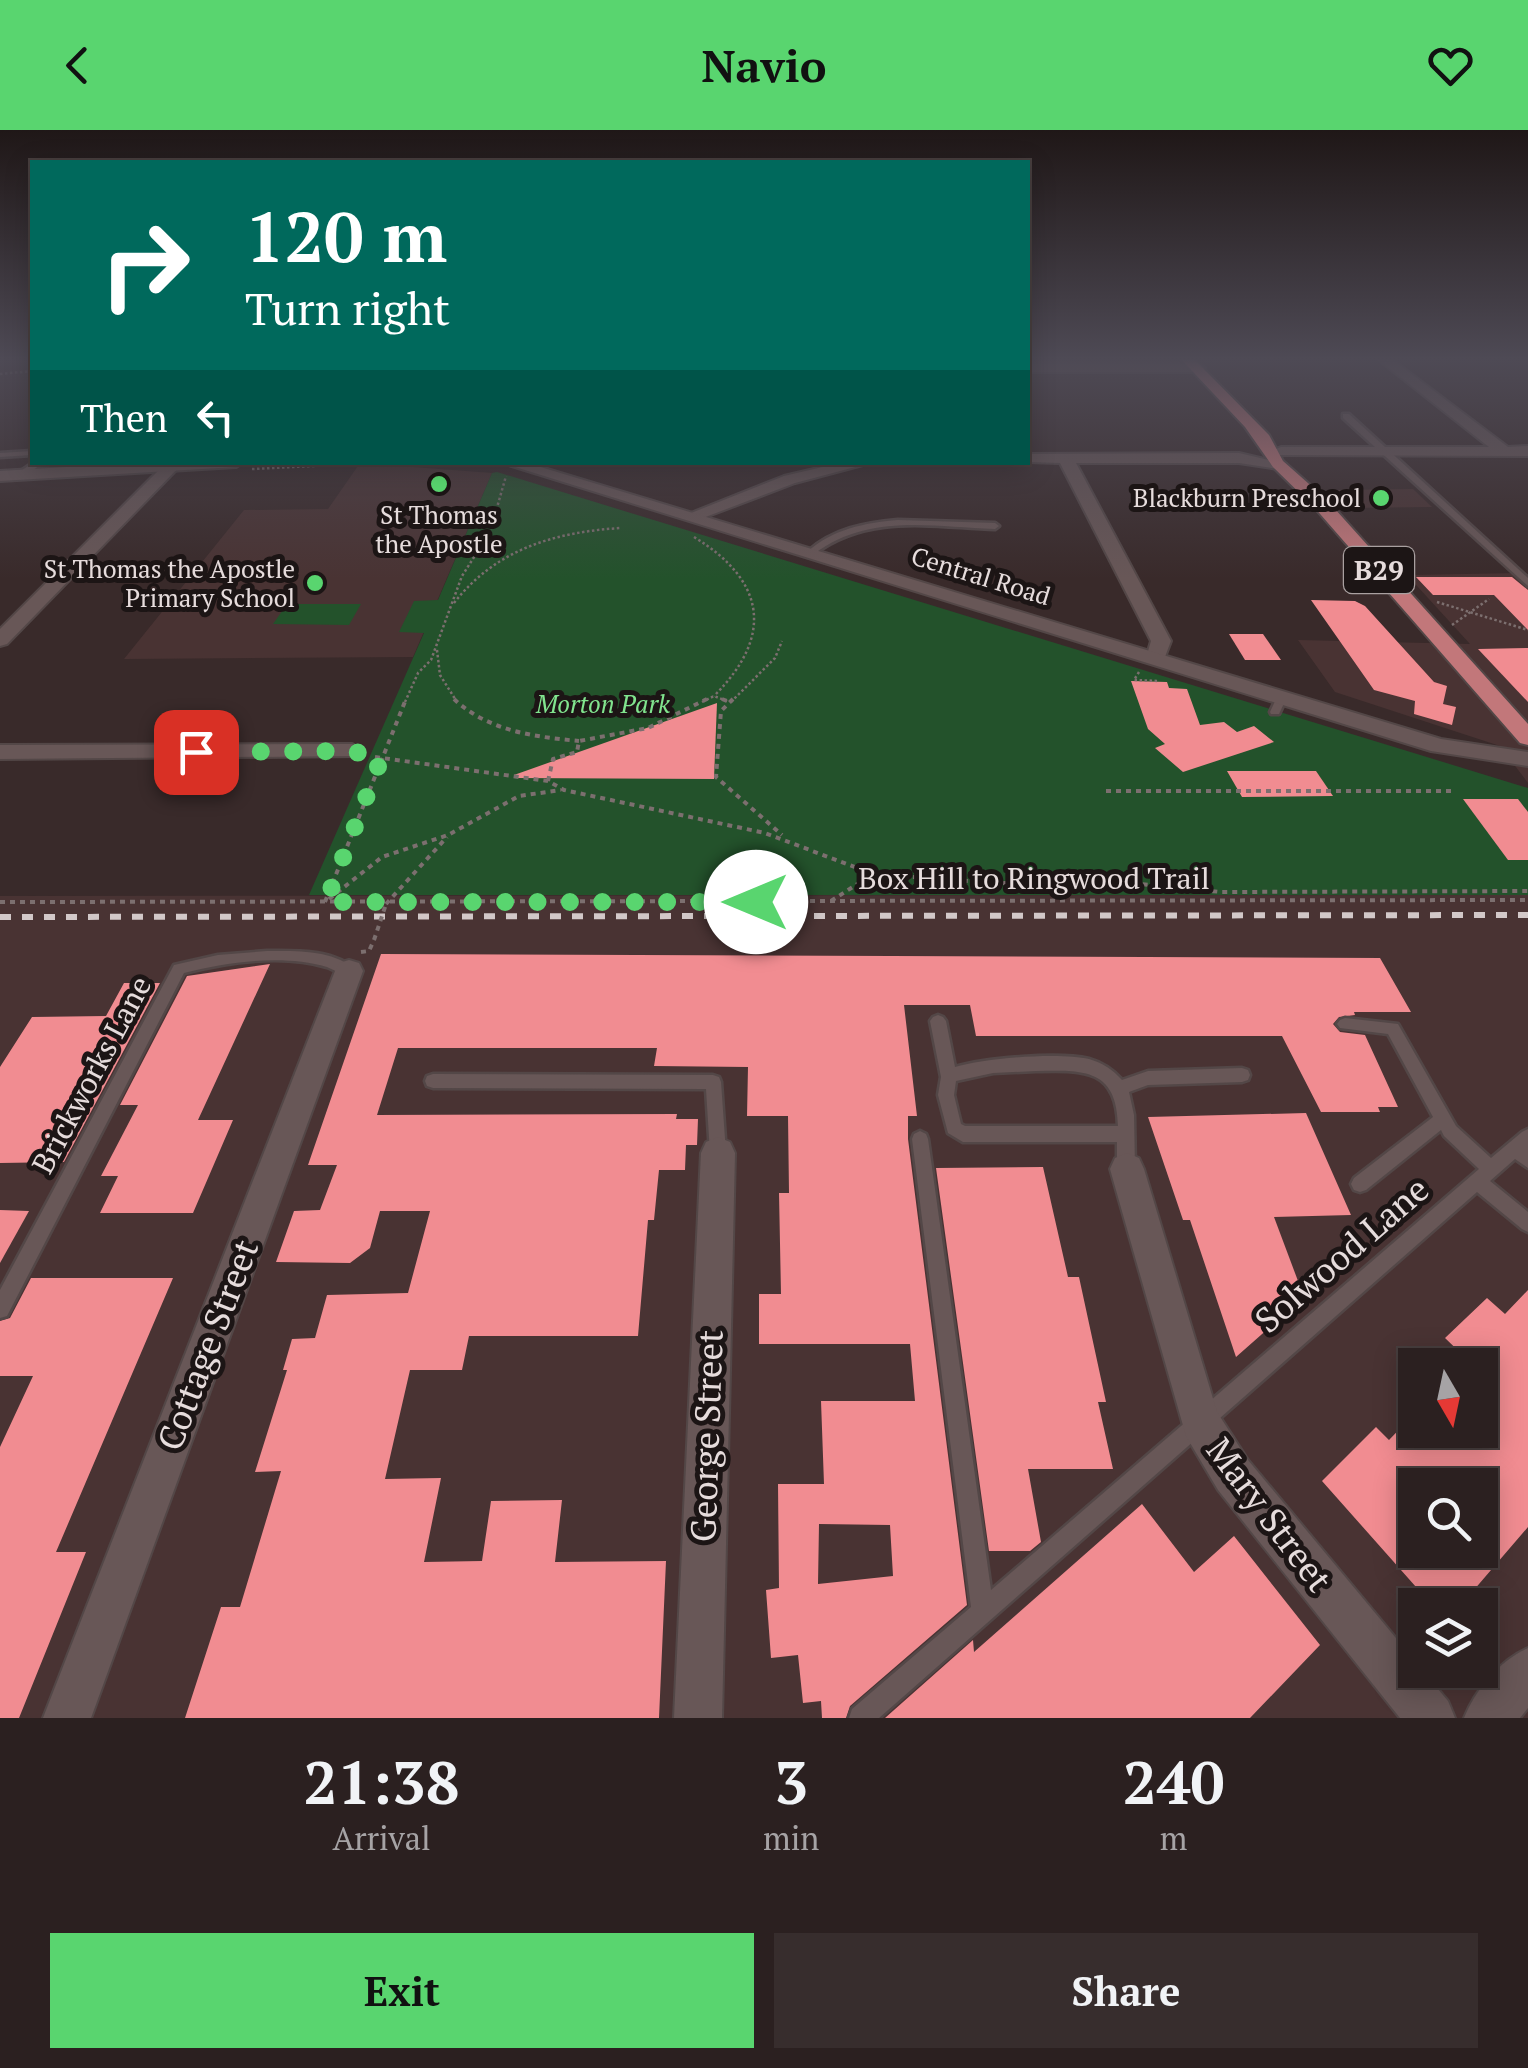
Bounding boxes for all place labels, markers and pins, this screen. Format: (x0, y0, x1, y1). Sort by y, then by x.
marker: St Thomas the Apostle (428, 473, 450, 495)
place label: Blackburn Preschool (1133, 481, 1361, 514)
marker: Blackburn Preschool (1370, 487, 1392, 509)
place label: St Thomas the Apostle (375, 498, 503, 560)
place label: St Thomas the Apostle Primary School (44, 552, 295, 614)
marker: St Thomas the Apostle Primary School (304, 572, 326, 594)
pin (154, 710, 239, 795)

